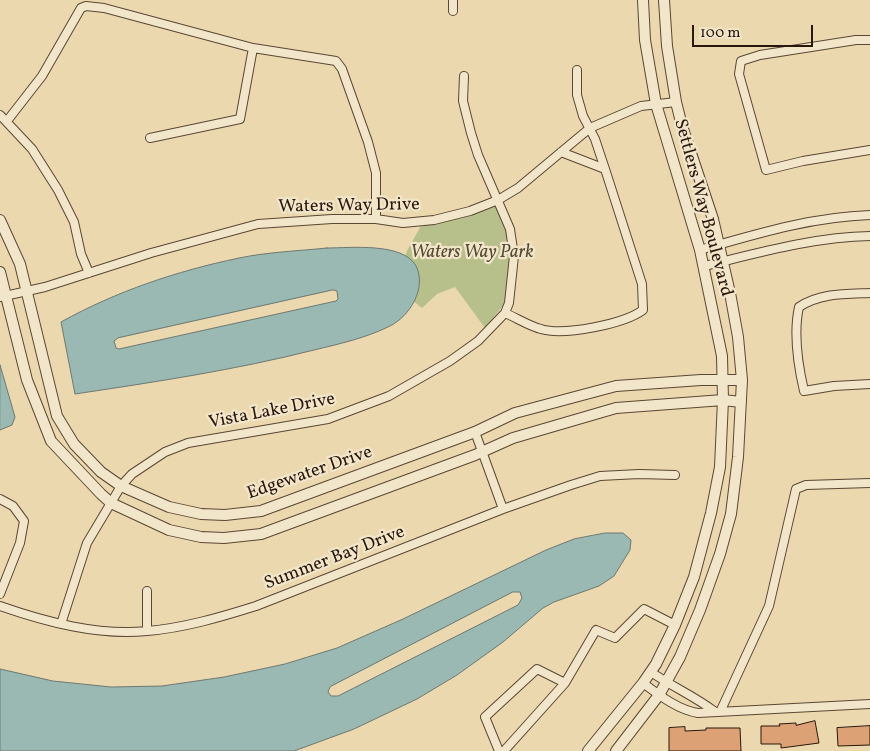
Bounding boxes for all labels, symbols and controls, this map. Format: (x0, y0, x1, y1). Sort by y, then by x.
scale bar (695, 15, 816, 47)
text: 100 m (700, 23, 740, 44)
street label: Settlers Way Boulevard (668, 117, 736, 299)
street label: Waters Way Drive (278, 195, 420, 219)
park label: Waters Way Park (410, 243, 534, 265)
street label: Vista Lake Drive (207, 389, 337, 435)
street label: Edgewater Drive (245, 442, 375, 506)
street label: Summer Bay Drive (262, 522, 408, 596)

